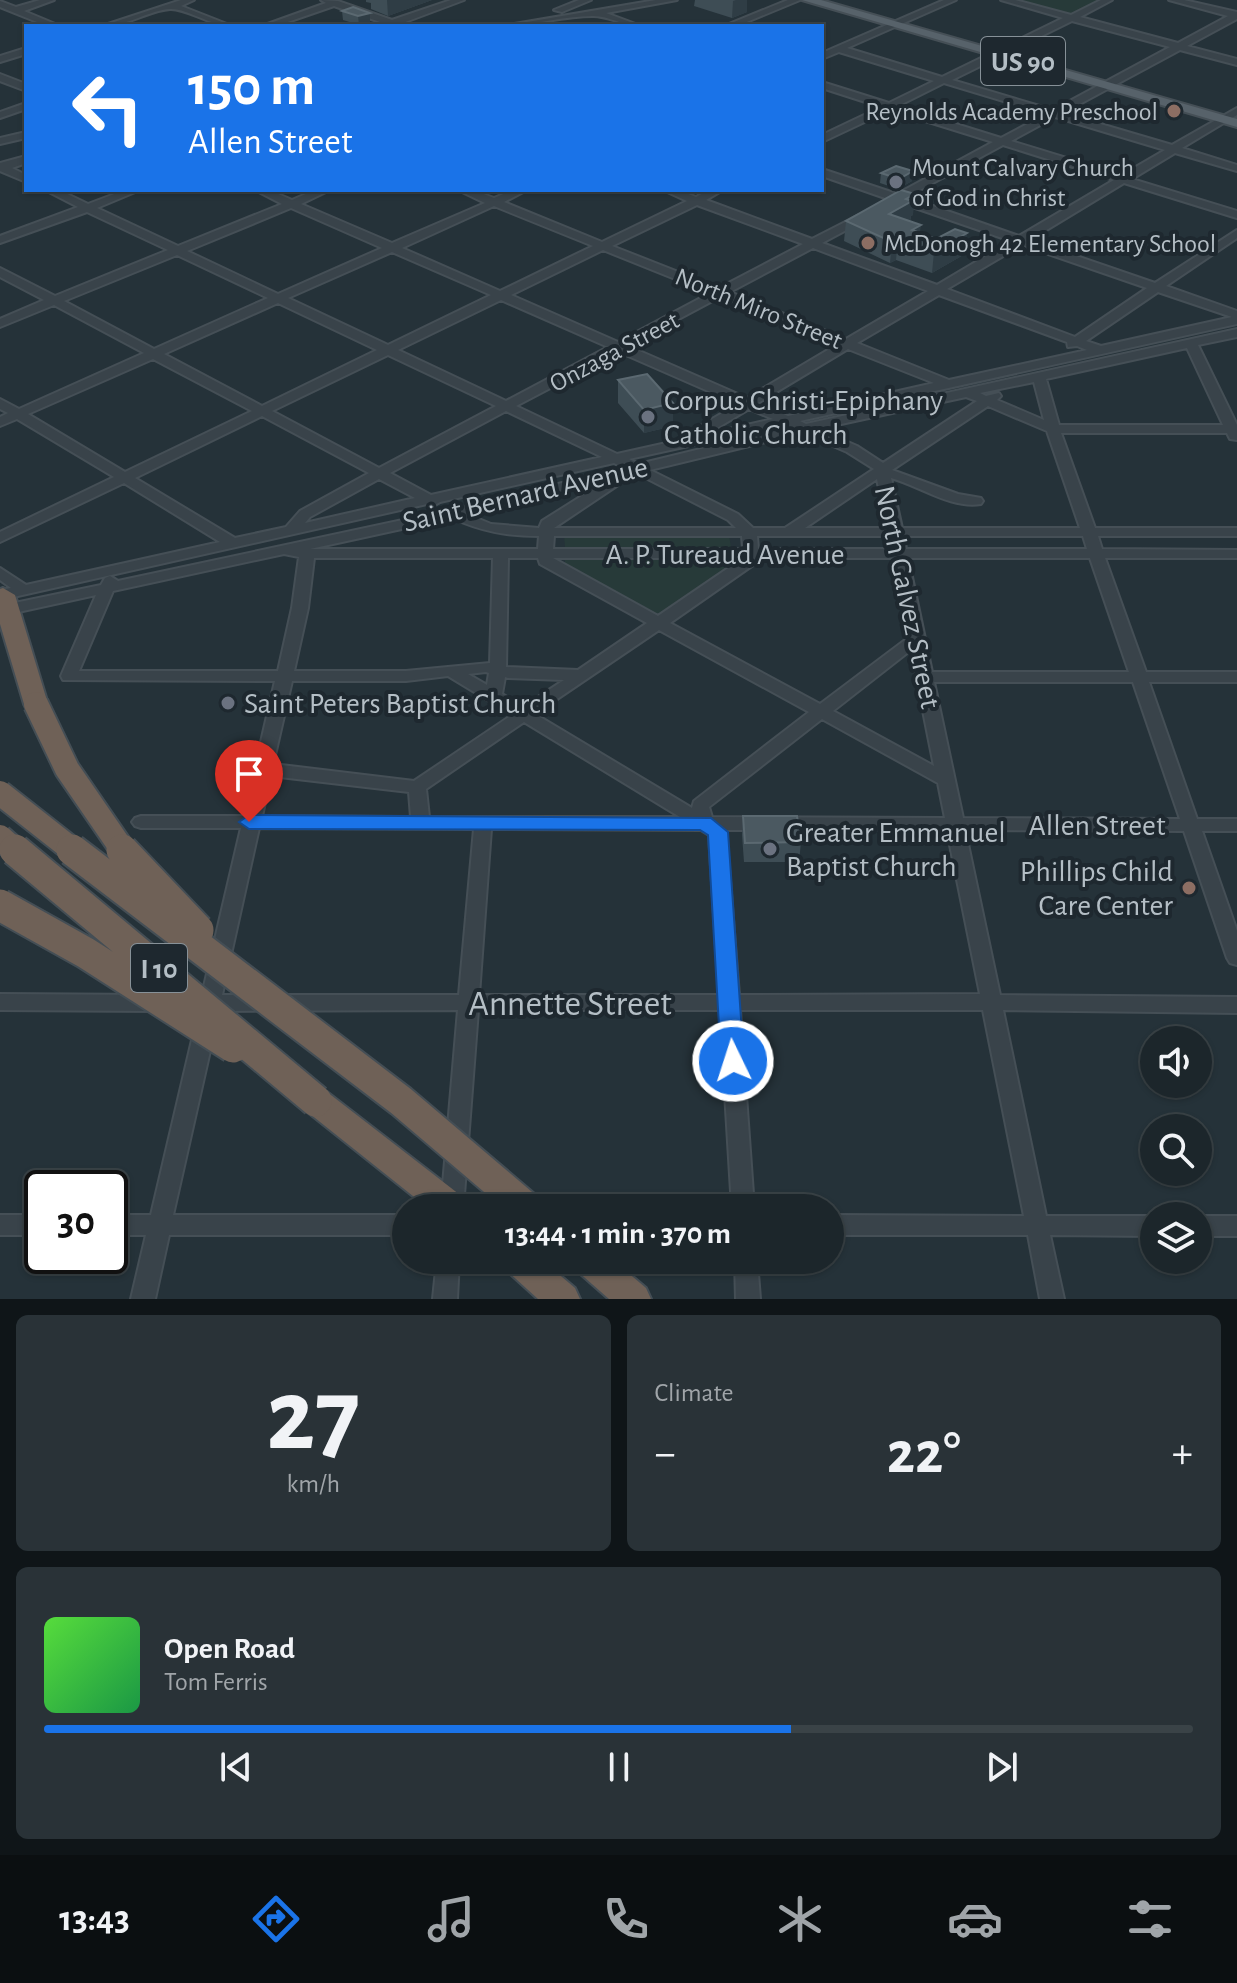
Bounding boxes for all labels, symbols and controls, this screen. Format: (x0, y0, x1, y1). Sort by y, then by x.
road number: US 90 (981, 37, 1065, 85)
icon: left (56, 56, 160, 160)
text: 150 m (188, 59, 315, 115)
place label: Reynolds Academy Preschool (865, 99, 1158, 125)
marker: Reynolds Academy Preschool (1165, 102, 1183, 120)
text: Allen Street (188, 124, 352, 160)
place label: Mount Calvary Church of God in Christ (912, 155, 1134, 211)
marker: Mount Calvary Church of God in Christ (887, 173, 905, 191)
place label: McDonogh 42 Elementary School (884, 231, 1216, 257)
marker: McDonogh 42 Elementary School (859, 234, 877, 252)
street label: North Miro Street (671, 264, 846, 354)
street label: Onzaga Street (545, 307, 683, 397)
place label: Corpus Christi-Epiphany Catholic Church (664, 386, 943, 450)
marker: Corpus Christi-Epiphany Catholic Church (639, 408, 657, 426)
street label: Saint Bernard Avenue (400, 452, 651, 538)
street label: North Galvez Street (869, 483, 945, 712)
street label: A. P. Tureaud Avenue (605, 540, 845, 570)
place label: Saint Peters Baptist Church (244, 689, 556, 719)
marker: Saint Peters Baptist Church (219, 694, 237, 712)
pin (215, 740, 283, 822)
icon: arrive (227, 752, 271, 796)
street label: Allen Street (1028, 811, 1166, 841)
place label: Greater Emmanuel Baptist Church (786, 818, 1006, 882)
marker: Greater Emmanuel Baptist Church (761, 840, 779, 858)
place label: Phillips Child Care Center (1020, 857, 1173, 921)
marker: Phillips Child Care Center (1180, 879, 1198, 897)
road number: I 10 (131, 944, 187, 992)
street label: Annette Street (468, 986, 672, 1022)
position arrow (691, 1019, 775, 1103)
map controls (1140, 1026, 1212, 1274)
button: sound (1140, 1026, 1212, 1098)
button: search (1140, 1114, 1212, 1186)
speed limit sign: 30 (24, 1170, 128, 1274)
button: layers (1140, 1202, 1212, 1274)
text: 13:44 · 1 min · 370 m (505, 1219, 731, 1249)
text: 27 (266, 1365, 360, 1469)
text: Climate (655, 1380, 733, 1406)
text: 22° (887, 1424, 961, 1484)
text: − (655, 1432, 676, 1476)
text: + (1172, 1432, 1193, 1476)
text: km/h (286, 1471, 340, 1497)
text: Open Road (164, 1634, 295, 1664)
text: Tom Ferris (164, 1669, 268, 1695)
icon: previous (214, 1745, 258, 1789)
icon: pause (597, 1745, 641, 1789)
icon: next (980, 1745, 1024, 1789)
icon: directions (248, 1891, 304, 1947)
icon: music (423, 1891, 479, 1947)
icon: phone (598, 1891, 654, 1947)
icon: climate (772, 1891, 828, 1947)
icon: car (947, 1891, 1003, 1947)
icon: filters (1122, 1891, 1178, 1947)
text: 13:43 (59, 1901, 130, 1937)

